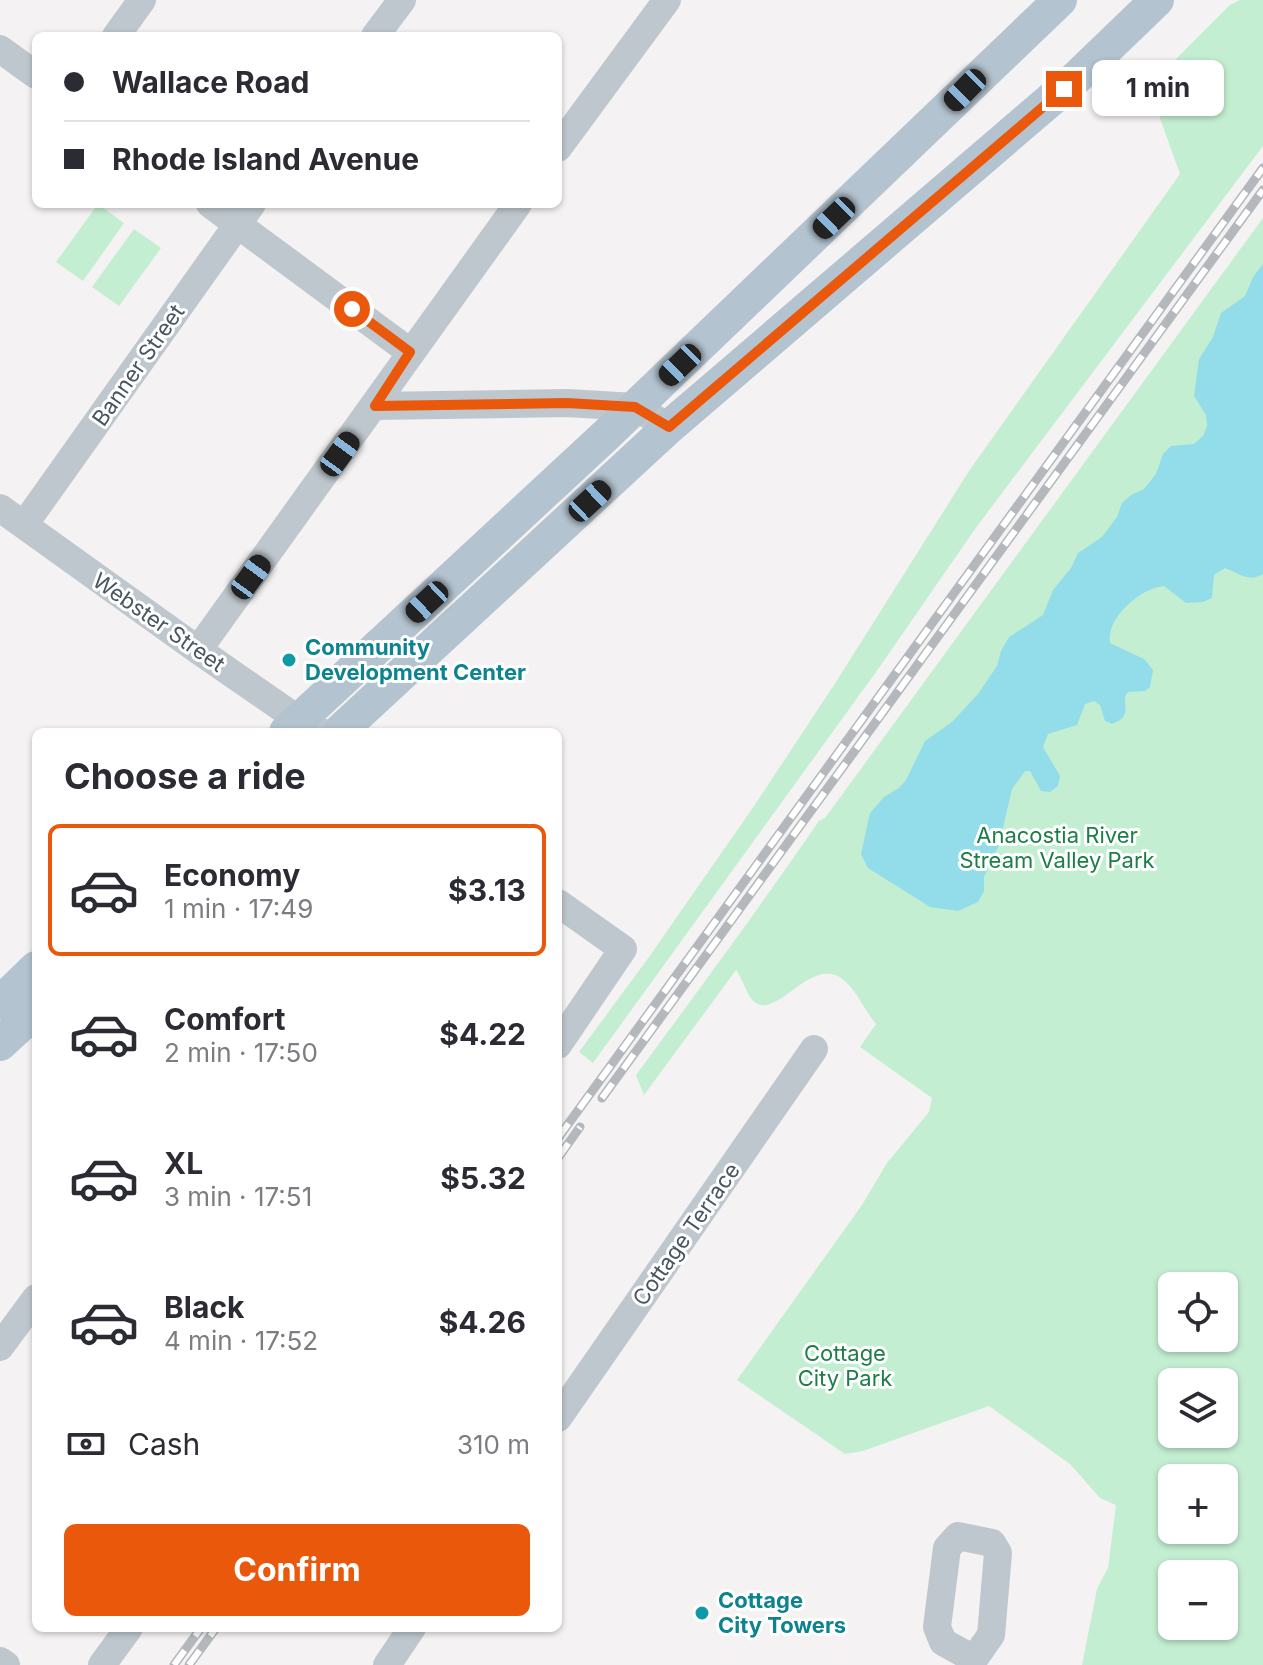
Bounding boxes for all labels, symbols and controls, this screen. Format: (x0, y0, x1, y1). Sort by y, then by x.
callout: 1 min (1092, 61, 1224, 117)
text: Wallace Road (112, 64, 309, 100)
car (940, 65, 990, 115)
route end (1046, 71, 1082, 107)
text: 1 min (1126, 72, 1190, 103)
text: Rhode Island Avenue (112, 141, 419, 177)
car (808, 193, 860, 243)
route start (334, 291, 370, 327)
street label: Banner Street (87, 299, 189, 431)
car (654, 340, 706, 390)
car (316, 428, 364, 480)
car (564, 476, 616, 526)
car (227, 551, 275, 603)
street label: Webster Street (88, 567, 230, 677)
car (401, 577, 453, 627)
place label: Community Development Center (305, 634, 526, 685)
marker: Community Development Center (280, 651, 298, 669)
text: Choose a ride (64, 754, 306, 798)
park label: Anacostia River Stream Valley Park (959, 822, 1155, 873)
icon: car (68, 854, 140, 926)
text: Economy (164, 857, 300, 893)
text: $3.13 (448, 872, 526, 908)
text: 1 min · 17:49 (164, 893, 313, 924)
icon: car (68, 998, 140, 1070)
text: Comfort (164, 1001, 285, 1037)
text: $4.22 (439, 1016, 526, 1052)
text: 2 min · 17:50 (164, 1037, 318, 1068)
icon: car (68, 1142, 140, 1214)
text: XL (164, 1145, 203, 1181)
street label: Cottage Terrace (627, 1158, 745, 1310)
text: $5.32 (440, 1160, 526, 1196)
text: 3 min · 17:51 (164, 1181, 312, 1212)
map controls (1158, 1272, 1238, 1640)
button: locate (1158, 1272, 1238, 1352)
icon: car (68, 1286, 140, 1358)
text: Black (164, 1289, 244, 1325)
text: $4.26 (439, 1304, 526, 1340)
text: 4 min · 17:52 (164, 1325, 318, 1356)
park label: Cottage City Park (798, 1340, 892, 1391)
button: layers (1158, 1368, 1238, 1448)
icon: cash (64, 1422, 108, 1466)
text: Cash (128, 1426, 200, 1462)
text: 310 m (457, 1429, 530, 1460)
button: + (1158, 1464, 1238, 1544)
button: Confirm (64, 1524, 530, 1616)
button: − (1158, 1560, 1238, 1640)
place label: Cottage City Towers (718, 1587, 846, 1638)
marker: Cottage City Towers (693, 1604, 711, 1622)

